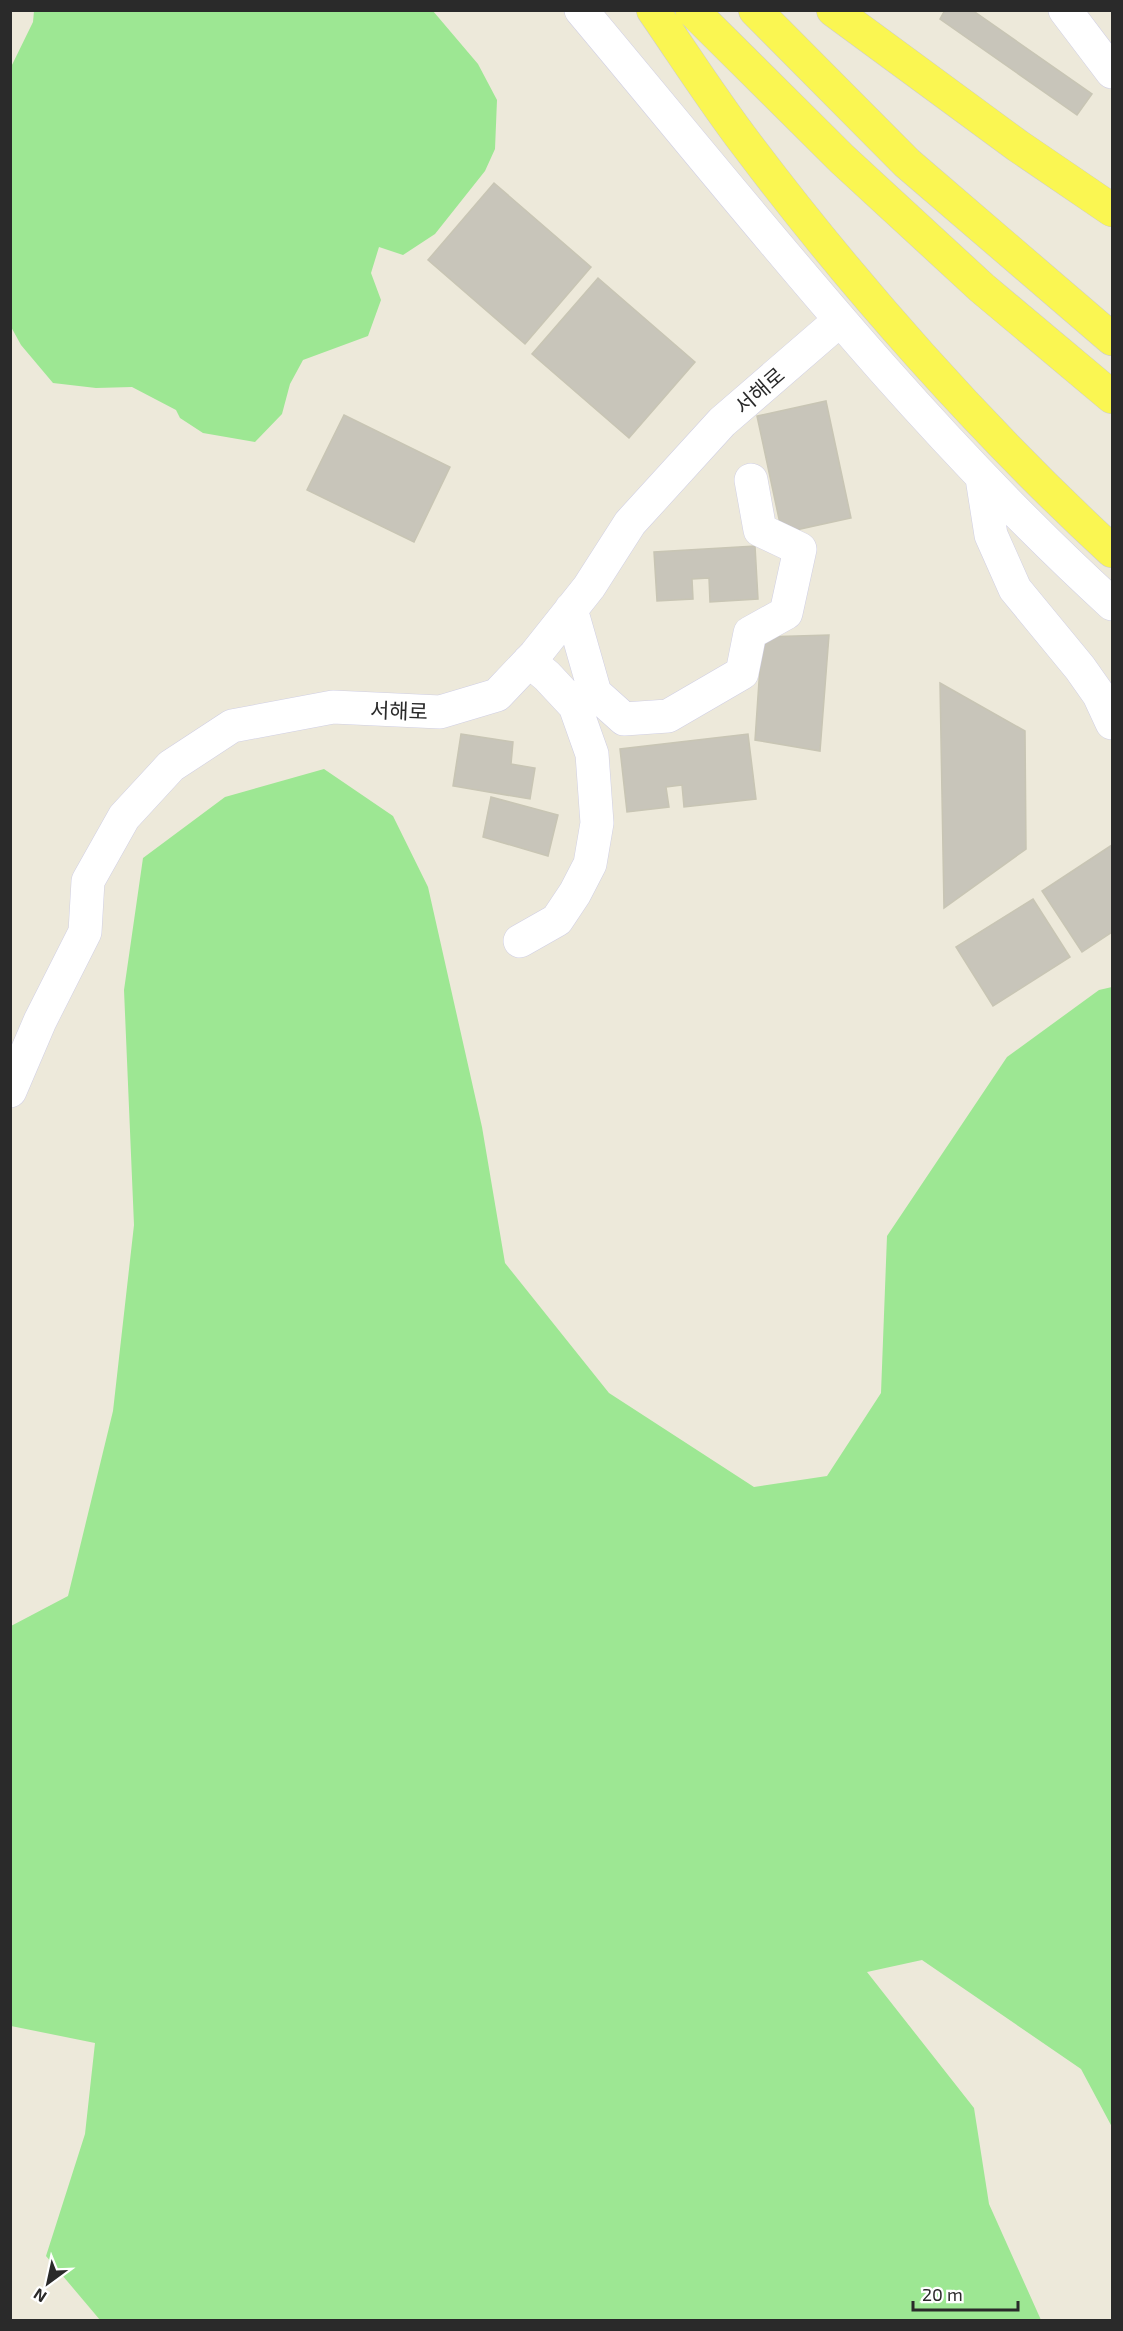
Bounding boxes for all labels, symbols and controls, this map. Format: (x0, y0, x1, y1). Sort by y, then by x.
street label: 서해로 (729, 362, 789, 418)
street label: 서해로 (370, 696, 428, 724)
north arrow (18, 2253, 78, 2313)
scale bar (913, 2274, 1018, 2312)
text: 20 m (922, 2283, 963, 2305)
text: N (30, 2285, 50, 2307)

